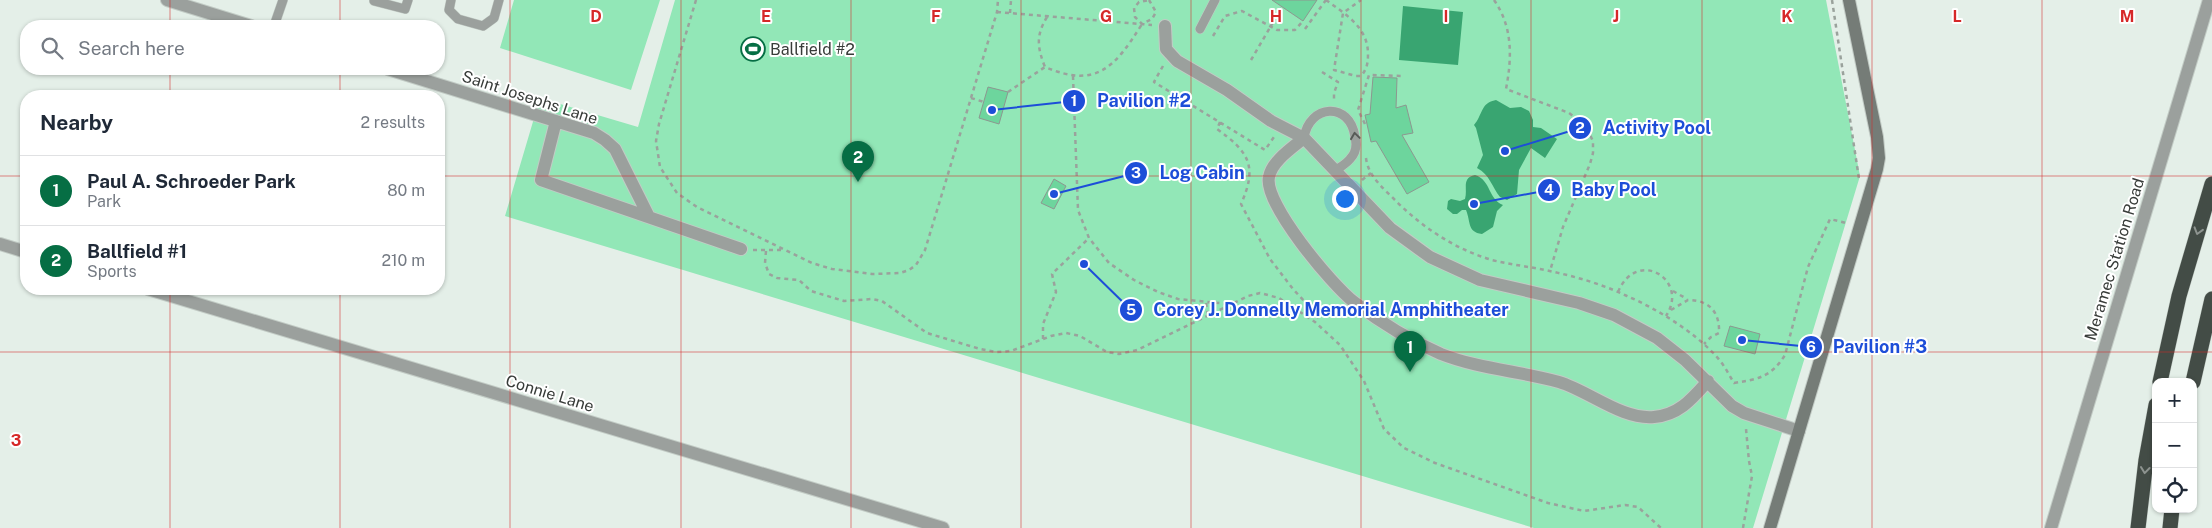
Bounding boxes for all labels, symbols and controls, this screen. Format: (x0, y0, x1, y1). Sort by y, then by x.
text: D (590, 7, 602, 26)
text: E (761, 7, 771, 26)
text: F (931, 7, 941, 26)
text: G (1100, 7, 1112, 26)
text: H (1270, 7, 1282, 26)
text: I (1444, 7, 1448, 26)
text: J (1613, 7, 1619, 26)
text: K (1781, 7, 1793, 26)
text: L (1952, 7, 1962, 26)
text: M (2120, 7, 2134, 26)
search box (20, 20, 445, 75)
icon: search (38, 34, 66, 62)
sports icon: Ballfield #2 (740, 36, 766, 62)
text: Search here (78, 37, 185, 59)
place label: Ballfield #2 (770, 40, 855, 59)
street label: Saint Josephs Lane (460, 67, 600, 128)
callout: Pavilion #2 (1062, 84, 1201, 117)
text: Pavilion #2 (1097, 90, 1191, 111)
text: 1 (1071, 92, 1077, 109)
text: Nearby (40, 110, 113, 135)
callout: Activity Pool (1568, 111, 1722, 144)
text: 2 results (360, 113, 425, 132)
text: Activity Pool (1603, 117, 1711, 138)
text: 2 (1575, 119, 1585, 136)
one-way arrow (1350, 131, 1361, 139)
pin: 2 (842, 141, 874, 182)
callout: Log Cabin (1124, 157, 1254, 190)
text: Log Cabin (1159, 162, 1245, 183)
text: 3 (1131, 164, 1141, 181)
text: Paul A. Schroeder Park (87, 170, 296, 192)
callout: Baby Pool (1536, 173, 1667, 206)
street label: Meramec Station Road (2081, 176, 2148, 343)
text: Baby Pool (1571, 179, 1657, 200)
text: 1 (53, 181, 59, 200)
text: 80 m (387, 181, 425, 200)
text: 4 (1544, 181, 1554, 198)
your location (1332, 186, 1358, 212)
text: Park (87, 192, 121, 211)
one-way arrow (2193, 226, 2203, 234)
text: Ballfield #1 (87, 240, 187, 262)
text: 2 (51, 251, 61, 270)
text: 210 m (381, 251, 425, 270)
text: Sports (87, 262, 137, 281)
callout: Corey J. Donnelly Memorial Amphitheater (1119, 293, 1519, 326)
text: Corey J. Donnelly Memorial Amphitheater (1153, 299, 1509, 320)
text: 5 (1126, 301, 1136, 318)
callout: Pavilion #3 (1798, 330, 1938, 363)
pin: 1 (1394, 331, 1426, 372)
text: Pavilion #3 (1833, 336, 1927, 357)
text: 6 (1806, 338, 1816, 355)
street label: Connie Lane (503, 371, 596, 416)
map controls (2152, 378, 2197, 513)
button: + (2152, 378, 2197, 423)
button: − (2152, 423, 2197, 468)
text: 3 (11, 431, 21, 450)
one-way arrow (2140, 466, 2151, 474)
button: locate (2152, 468, 2197, 513)

